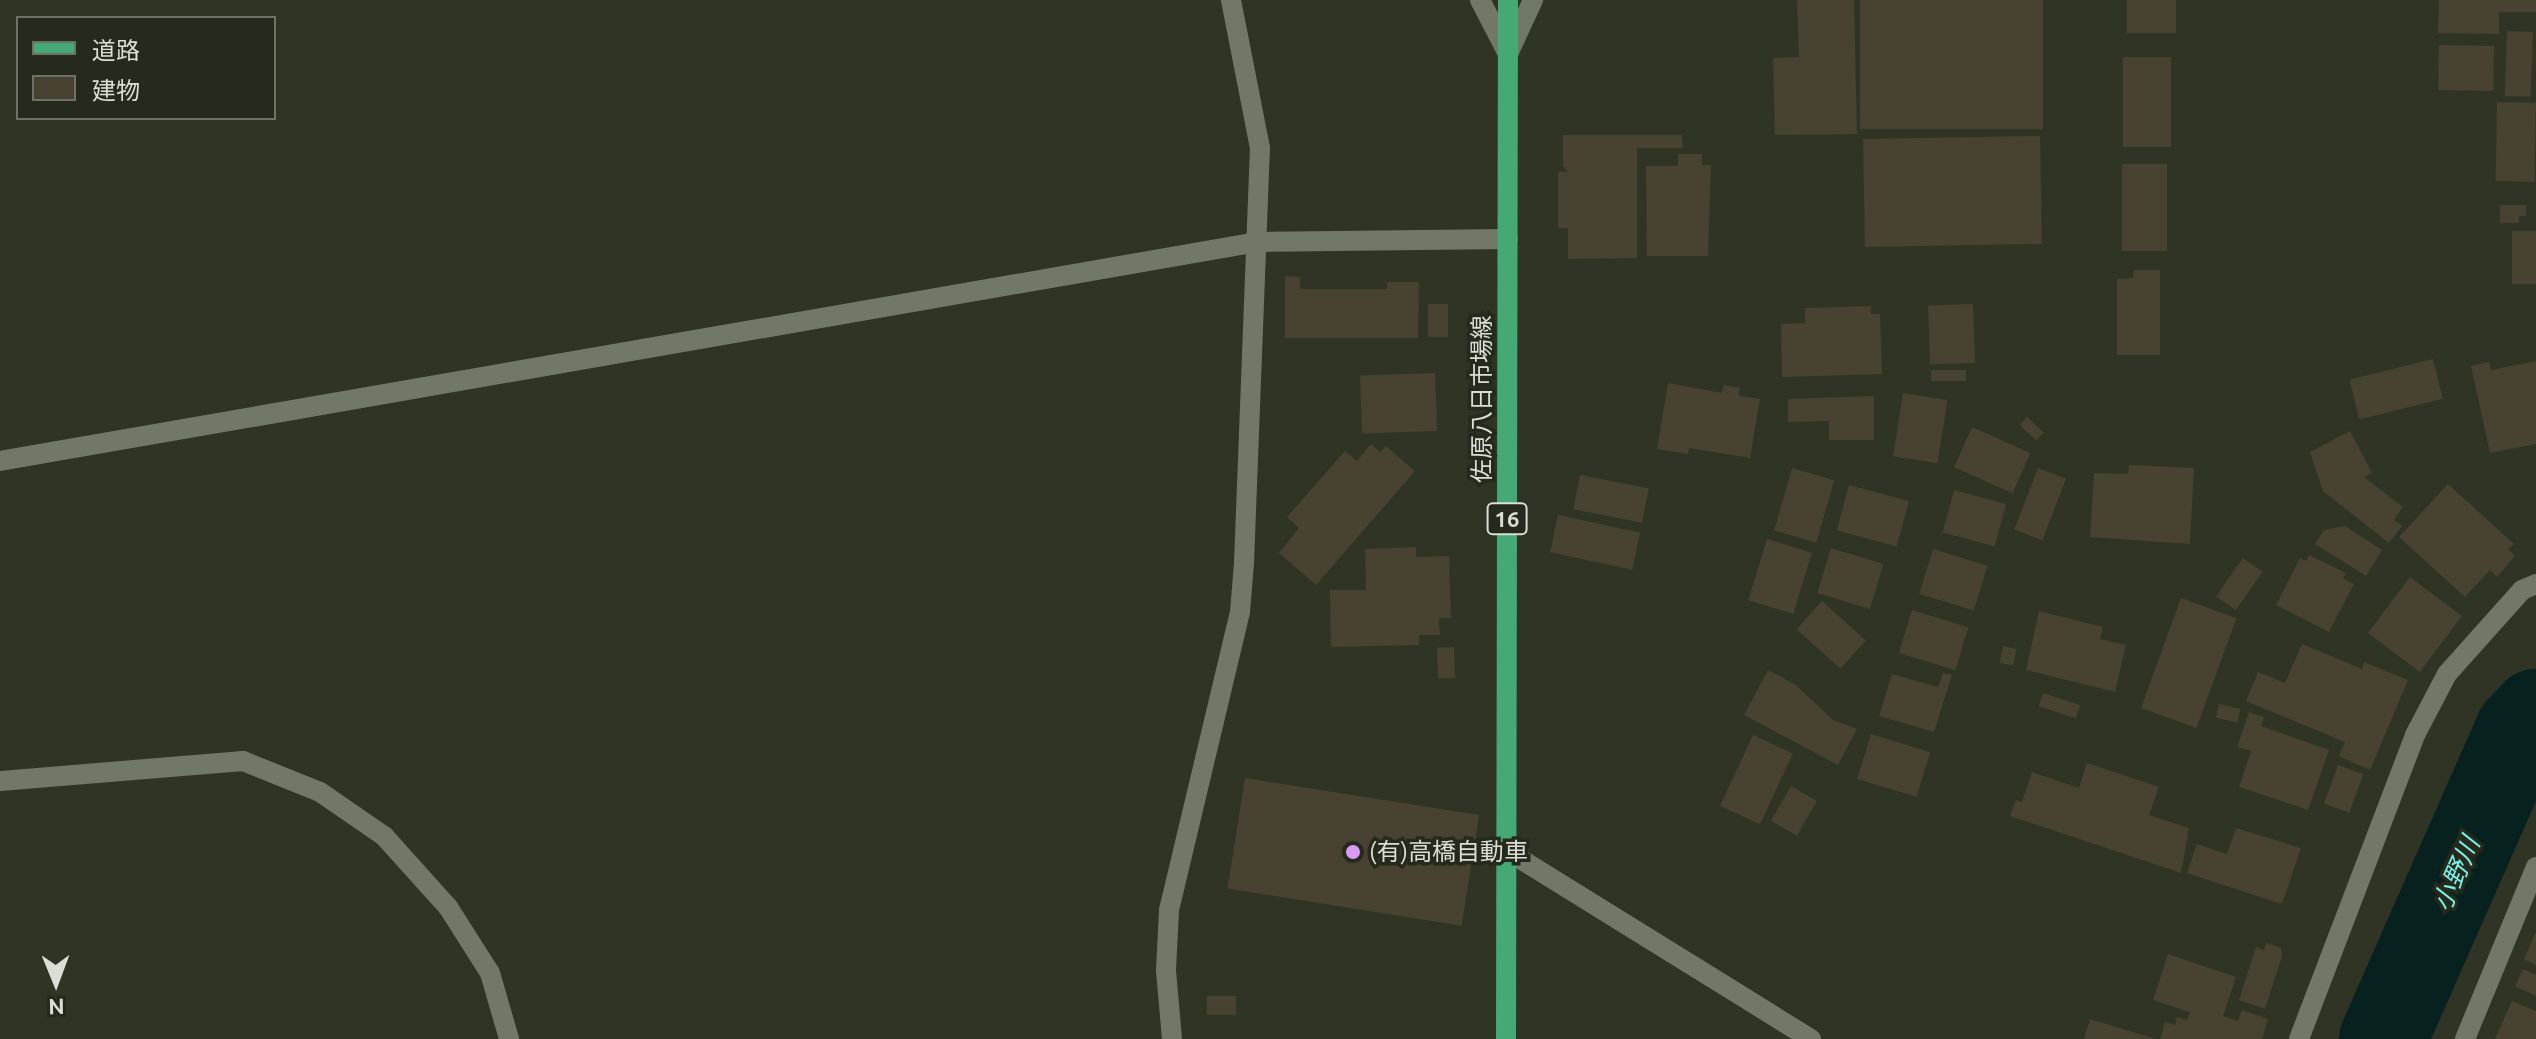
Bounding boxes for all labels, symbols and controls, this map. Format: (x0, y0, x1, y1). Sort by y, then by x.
legend (16, 16, 276, 120)
text: 道路 (92, 37, 140, 64)
text: 建物 (92, 77, 140, 104)
street label: 佐原八日市場線 (1468, 315, 1496, 483)
road number: 16 (1485, 501, 1529, 537)
water label: 小野川 (2426, 832, 2486, 916)
place label: (有)高橋自動車 (1369, 838, 1528, 866)
marker: (有)高橋自動車 (1344, 843, 1362, 861)
north arrow (16, 943, 96, 1023)
text: N (48, 995, 65, 1020)

